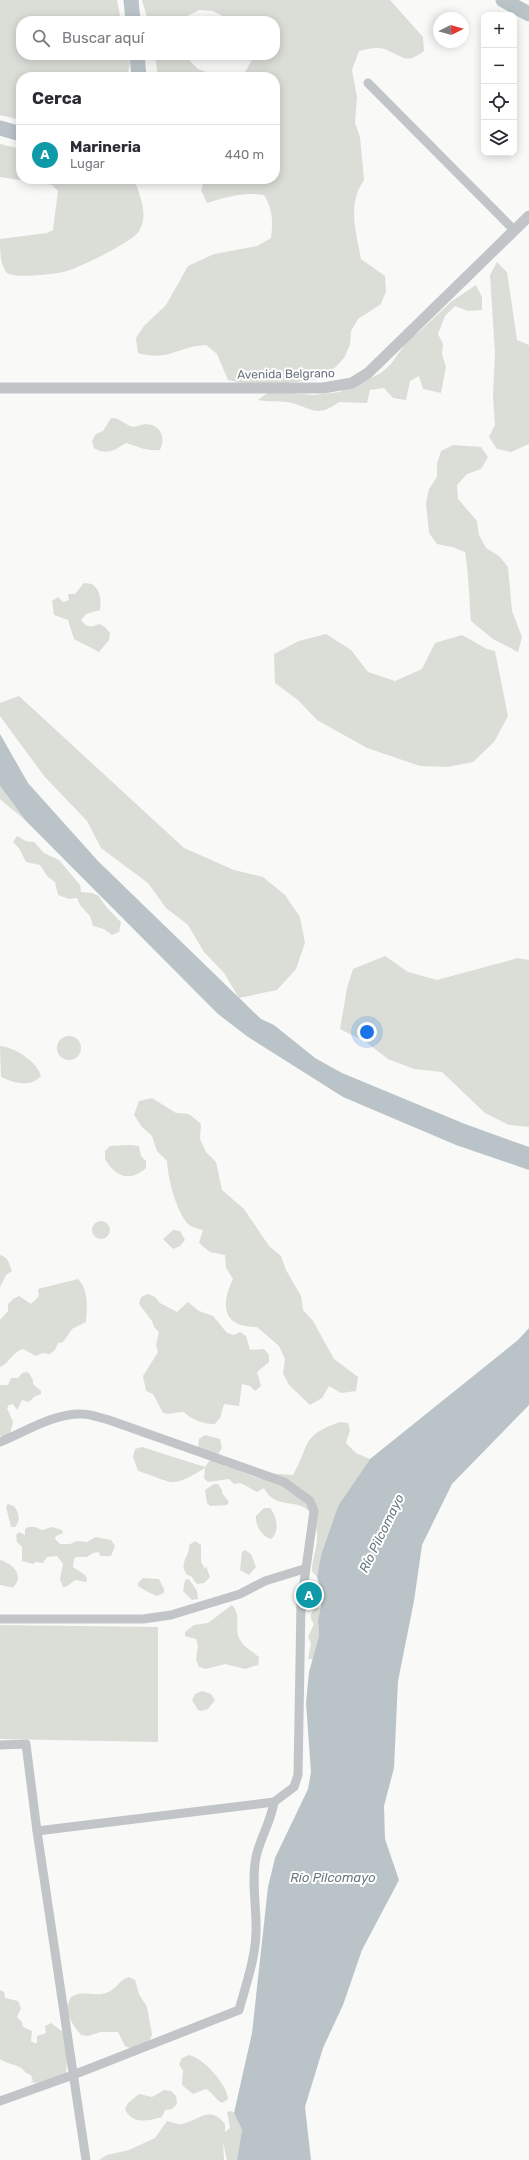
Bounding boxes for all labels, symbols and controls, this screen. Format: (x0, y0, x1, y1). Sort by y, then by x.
north arrow (433, 12, 469, 48)
map controls (481, 12, 517, 156)
button: + (481, 12, 517, 48)
search box (16, 16, 280, 60)
icon: search (30, 27, 52, 49)
text: Buscar aquí (62, 29, 144, 47)
button: − (481, 48, 517, 84)
button: locate (481, 84, 517, 120)
text: Cerca (32, 88, 82, 108)
button: layers (481, 120, 517, 156)
text: Marineria (70, 138, 141, 156)
text: A (40, 147, 50, 162)
text: 440 m (225, 147, 264, 162)
text: Lugar (70, 156, 105, 171)
street label: Avenida Belgrano (237, 366, 335, 382)
your location (357, 1022, 377, 1042)
water label: Río Pilcomayo (356, 1492, 407, 1575)
pin: A (296, 1580, 322, 1610)
water label: Río Pilcomayo (290, 1870, 376, 1885)

